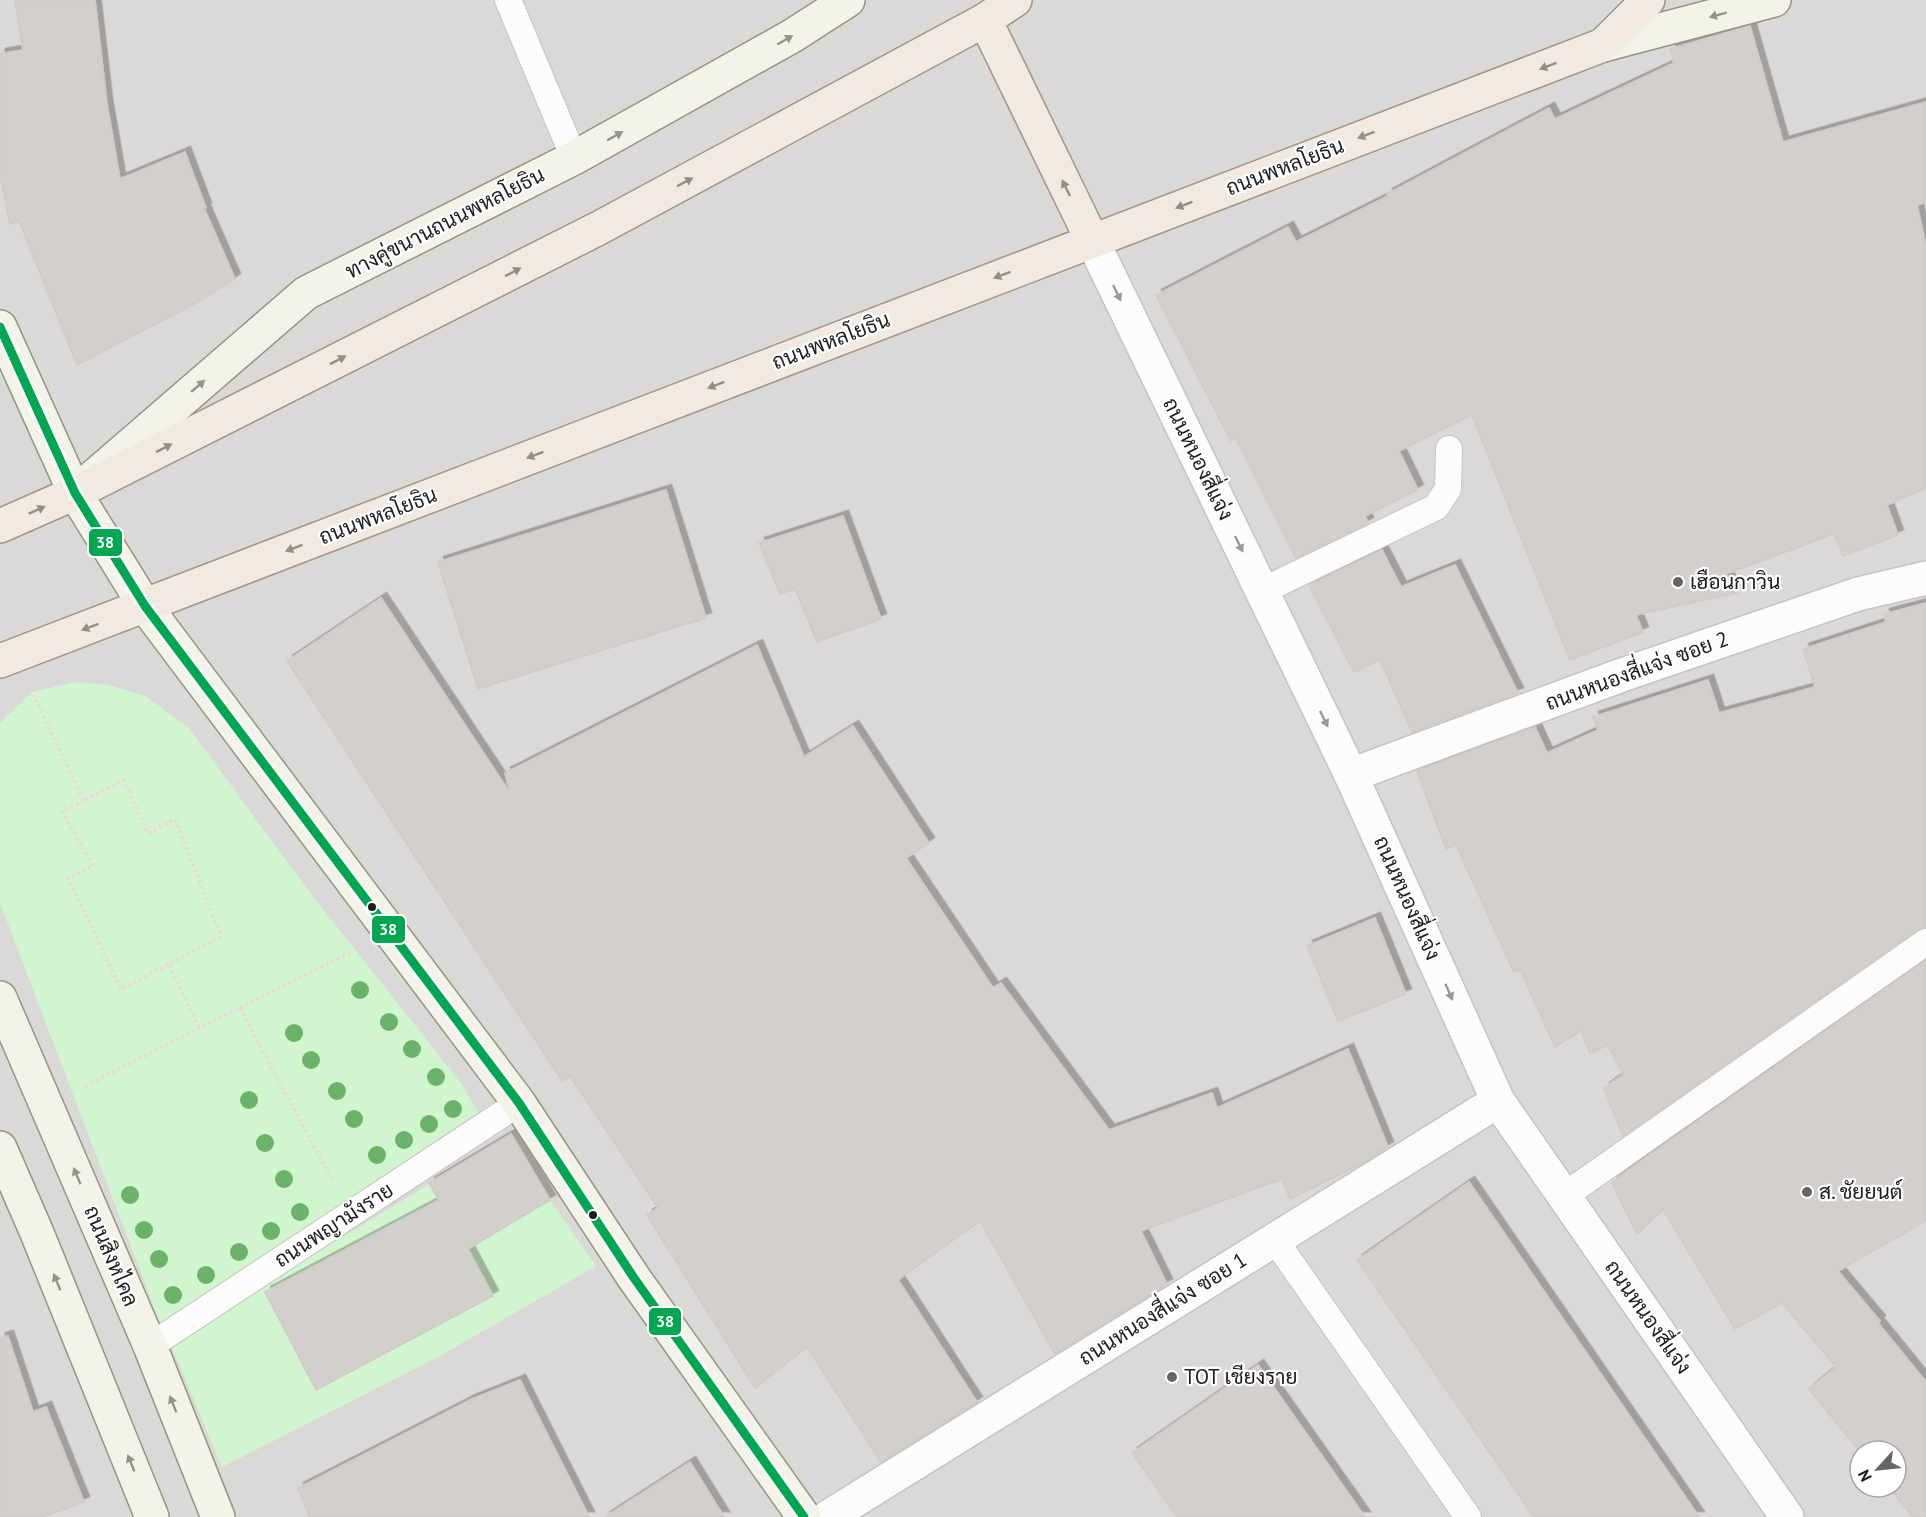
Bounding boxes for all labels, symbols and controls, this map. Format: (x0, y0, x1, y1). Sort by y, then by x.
one-way arrow (1708, 11, 1726, 20)
one-way arrow (777, 35, 794, 45)
one-way arrow (1539, 62, 1557, 71)
one-way arrow (607, 130, 623, 141)
one-way arrow (1357, 131, 1375, 141)
street label: ถนนพหลโยธิน (1222, 132, 1348, 201)
street label: ทางคู่ขนานถนนพหลโยธิน (341, 161, 550, 286)
one-way arrow (677, 177, 694, 187)
one-way arrow (1062, 179, 1071, 196)
one-way arrow (1175, 201, 1193, 210)
one-way arrow (504, 267, 521, 277)
one-way arrow (993, 271, 1011, 280)
one-way arrow (1113, 284, 1122, 301)
street label: ถนนพหลโยธิน (768, 306, 894, 375)
one-way arrow (330, 355, 347, 365)
one-way arrow (190, 380, 205, 393)
one-way arrow (707, 380, 725, 390)
street label: ถนนหนองสี่แจ่ง (1157, 390, 1245, 525)
one-way arrow (156, 443, 173, 453)
one-way arrow (525, 450, 543, 460)
street label: ถนนพหลโยธิน (315, 481, 441, 550)
one-way arrow (29, 505, 46, 514)
line badge: 38 (88, 528, 123, 557)
text: 38 (96, 532, 114, 552)
one-way arrow (1235, 535, 1244, 552)
one-way arrow (285, 544, 303, 554)
place label: เฮือนกาวิน (1690, 568, 1781, 595)
marker: เฮือนกาวิน (1671, 575, 1685, 589)
street label: ถนนหนองสี่แจ่ง ซอย 2 (1539, 619, 1732, 716)
one-way arrow (81, 623, 99, 632)
one-way arrow (1320, 711, 1329, 728)
street label: ถนนหนองสี่แจ่ง (1368, 829, 1452, 964)
unlabelled marker (366, 901, 378, 913)
line badge: 38 (371, 915, 406, 944)
text: 38 (379, 919, 397, 939)
one-way arrow (1445, 983, 1454, 1001)
one-way arrow (72, 1167, 82, 1185)
street label: ถนนพญามังราย (269, 1176, 398, 1273)
place label: ส. ชัยยนต์ (1819, 1178, 1903, 1205)
marker: ส. ชัยยนต์ (1800, 1185, 1814, 1199)
street label: ถนนสิงหไคล (78, 1201, 145, 1310)
unlabelled marker (587, 1209, 599, 1221)
street label: ถนนหนองสี่แจ่ง ซอย 1 (1071, 1241, 1252, 1371)
street label: ถนนหนองสี่แจ่ง (1599, 1251, 1703, 1379)
one-way arrow (52, 1273, 61, 1291)
line badge: 38 (648, 1307, 682, 1336)
text: 38 (656, 1311, 674, 1331)
place label: TOT เชียงราย (1184, 1363, 1298, 1390)
marker: TOT เชียงราย (1165, 1370, 1179, 1384)
one-way arrow (167, 1395, 177, 1413)
north arrow (1848, 1439, 1908, 1499)
one-way arrow (125, 1453, 135, 1471)
text: N (1853, 1467, 1876, 1485)

